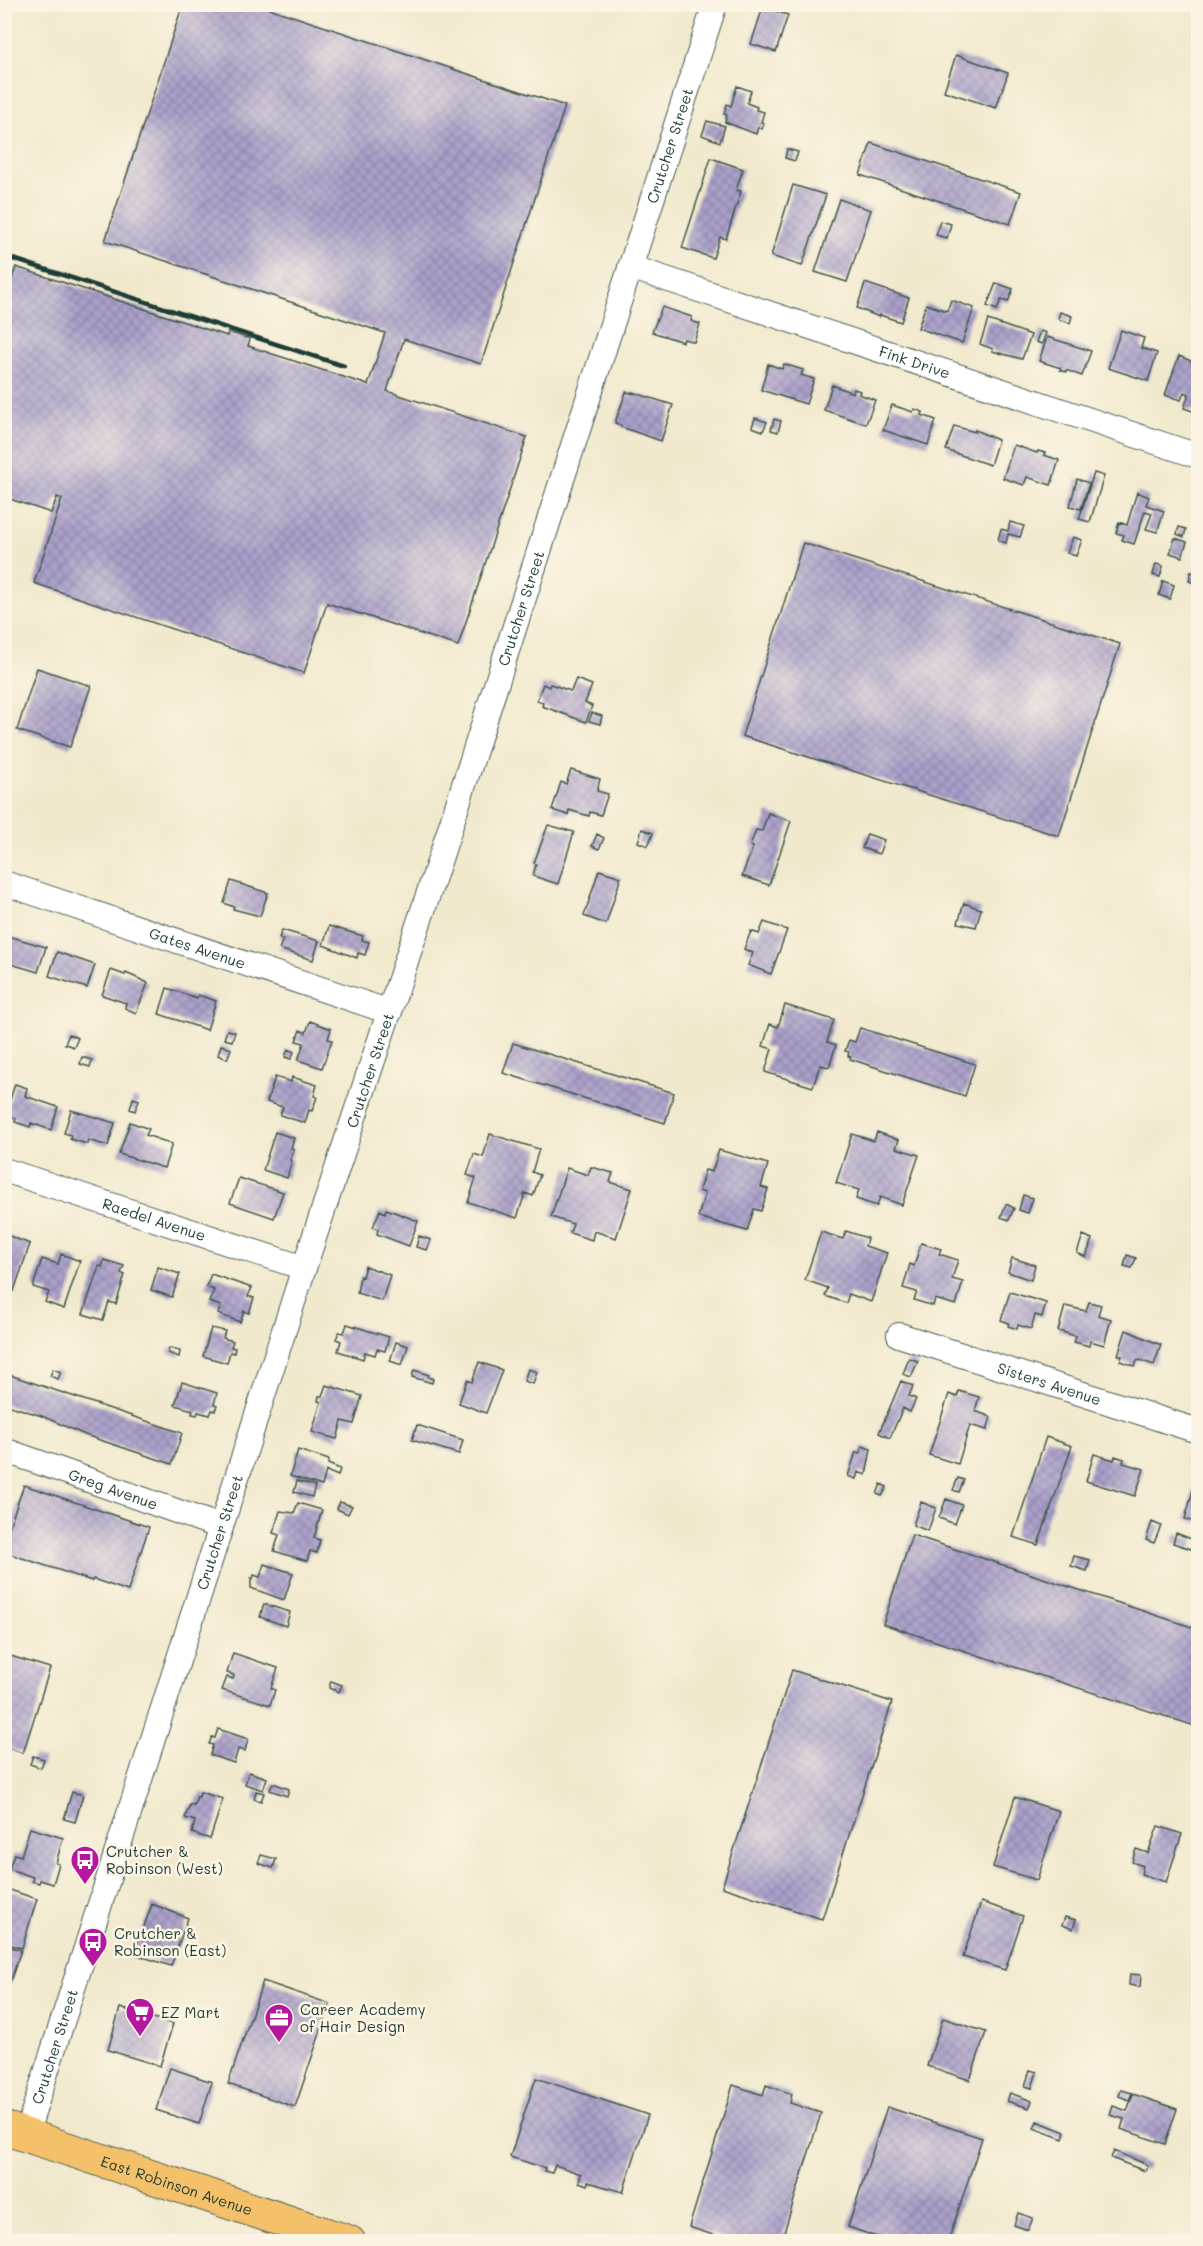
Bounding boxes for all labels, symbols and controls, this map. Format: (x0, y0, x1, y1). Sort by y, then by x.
street label: Crutcher Street (642, 85, 697, 206)
street label: Fink Drive (877, 341, 953, 383)
street label: Crutcher Street (493, 548, 549, 668)
street label: Gates Avenue (147, 922, 248, 973)
street label: Crutcher Street (341, 1010, 398, 1130)
street label: Raedel Avenue (100, 1193, 208, 1245)
street label: Sisters Avenue (995, 1357, 1104, 1409)
street label: Greg Avenue (66, 1464, 161, 1514)
street label: Crutcher Street (191, 1472, 247, 1592)
place label: Crutcher & Robinson (West) (106, 1841, 223, 1878)
bus stop icon: Crutcher & Robinson (West) (69, 1844, 101, 1886)
place label: Crutcher & Robinson (East) (114, 1923, 226, 1960)
bus stop icon: Crutcher & Robinson (East) (77, 1926, 109, 1968)
street label: Crutcher Street (27, 1986, 82, 2107)
supermarket icon: EZ Mart (124, 1996, 156, 2038)
place label: Career Academy of Hair Design (300, 1999, 426, 2036)
place label: EZ Mart (161, 2002, 220, 2022)
office icon: Career Academy of Hair Design (263, 2002, 295, 2044)
street label: East Robinson Avenue (98, 2151, 255, 2220)

